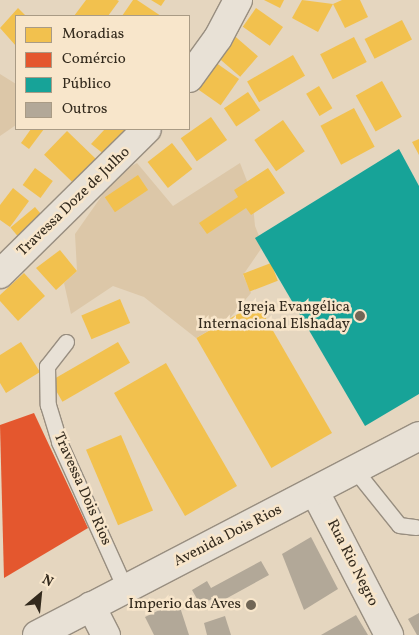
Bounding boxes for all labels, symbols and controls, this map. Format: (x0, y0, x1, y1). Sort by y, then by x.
legend (15, 15, 190, 130)
text: Moradias (62, 24, 124, 45)
text: Comércio (62, 49, 126, 70)
text: Público (62, 74, 111, 95)
text: Outros (62, 99, 107, 120)
street label: Travessa Doze de Julho (14, 144, 134, 260)
place label: Igreja Evangélica Internacional Elshaday (198, 298, 350, 333)
marker: Igreja Evangélica Internacional Elshaday (354, 310, 366, 322)
street label: Travessa Dois Rios (49, 430, 115, 548)
street label: Avenida Dois Rios (171, 501, 285, 571)
street label: Rua Rio Negro (322, 517, 382, 609)
north arrow (15, 570, 65, 620)
text: N (38, 571, 56, 592)
place label: Imperio das Aves (129, 596, 241, 614)
marker: Imperio das Aves (245, 599, 257, 611)

